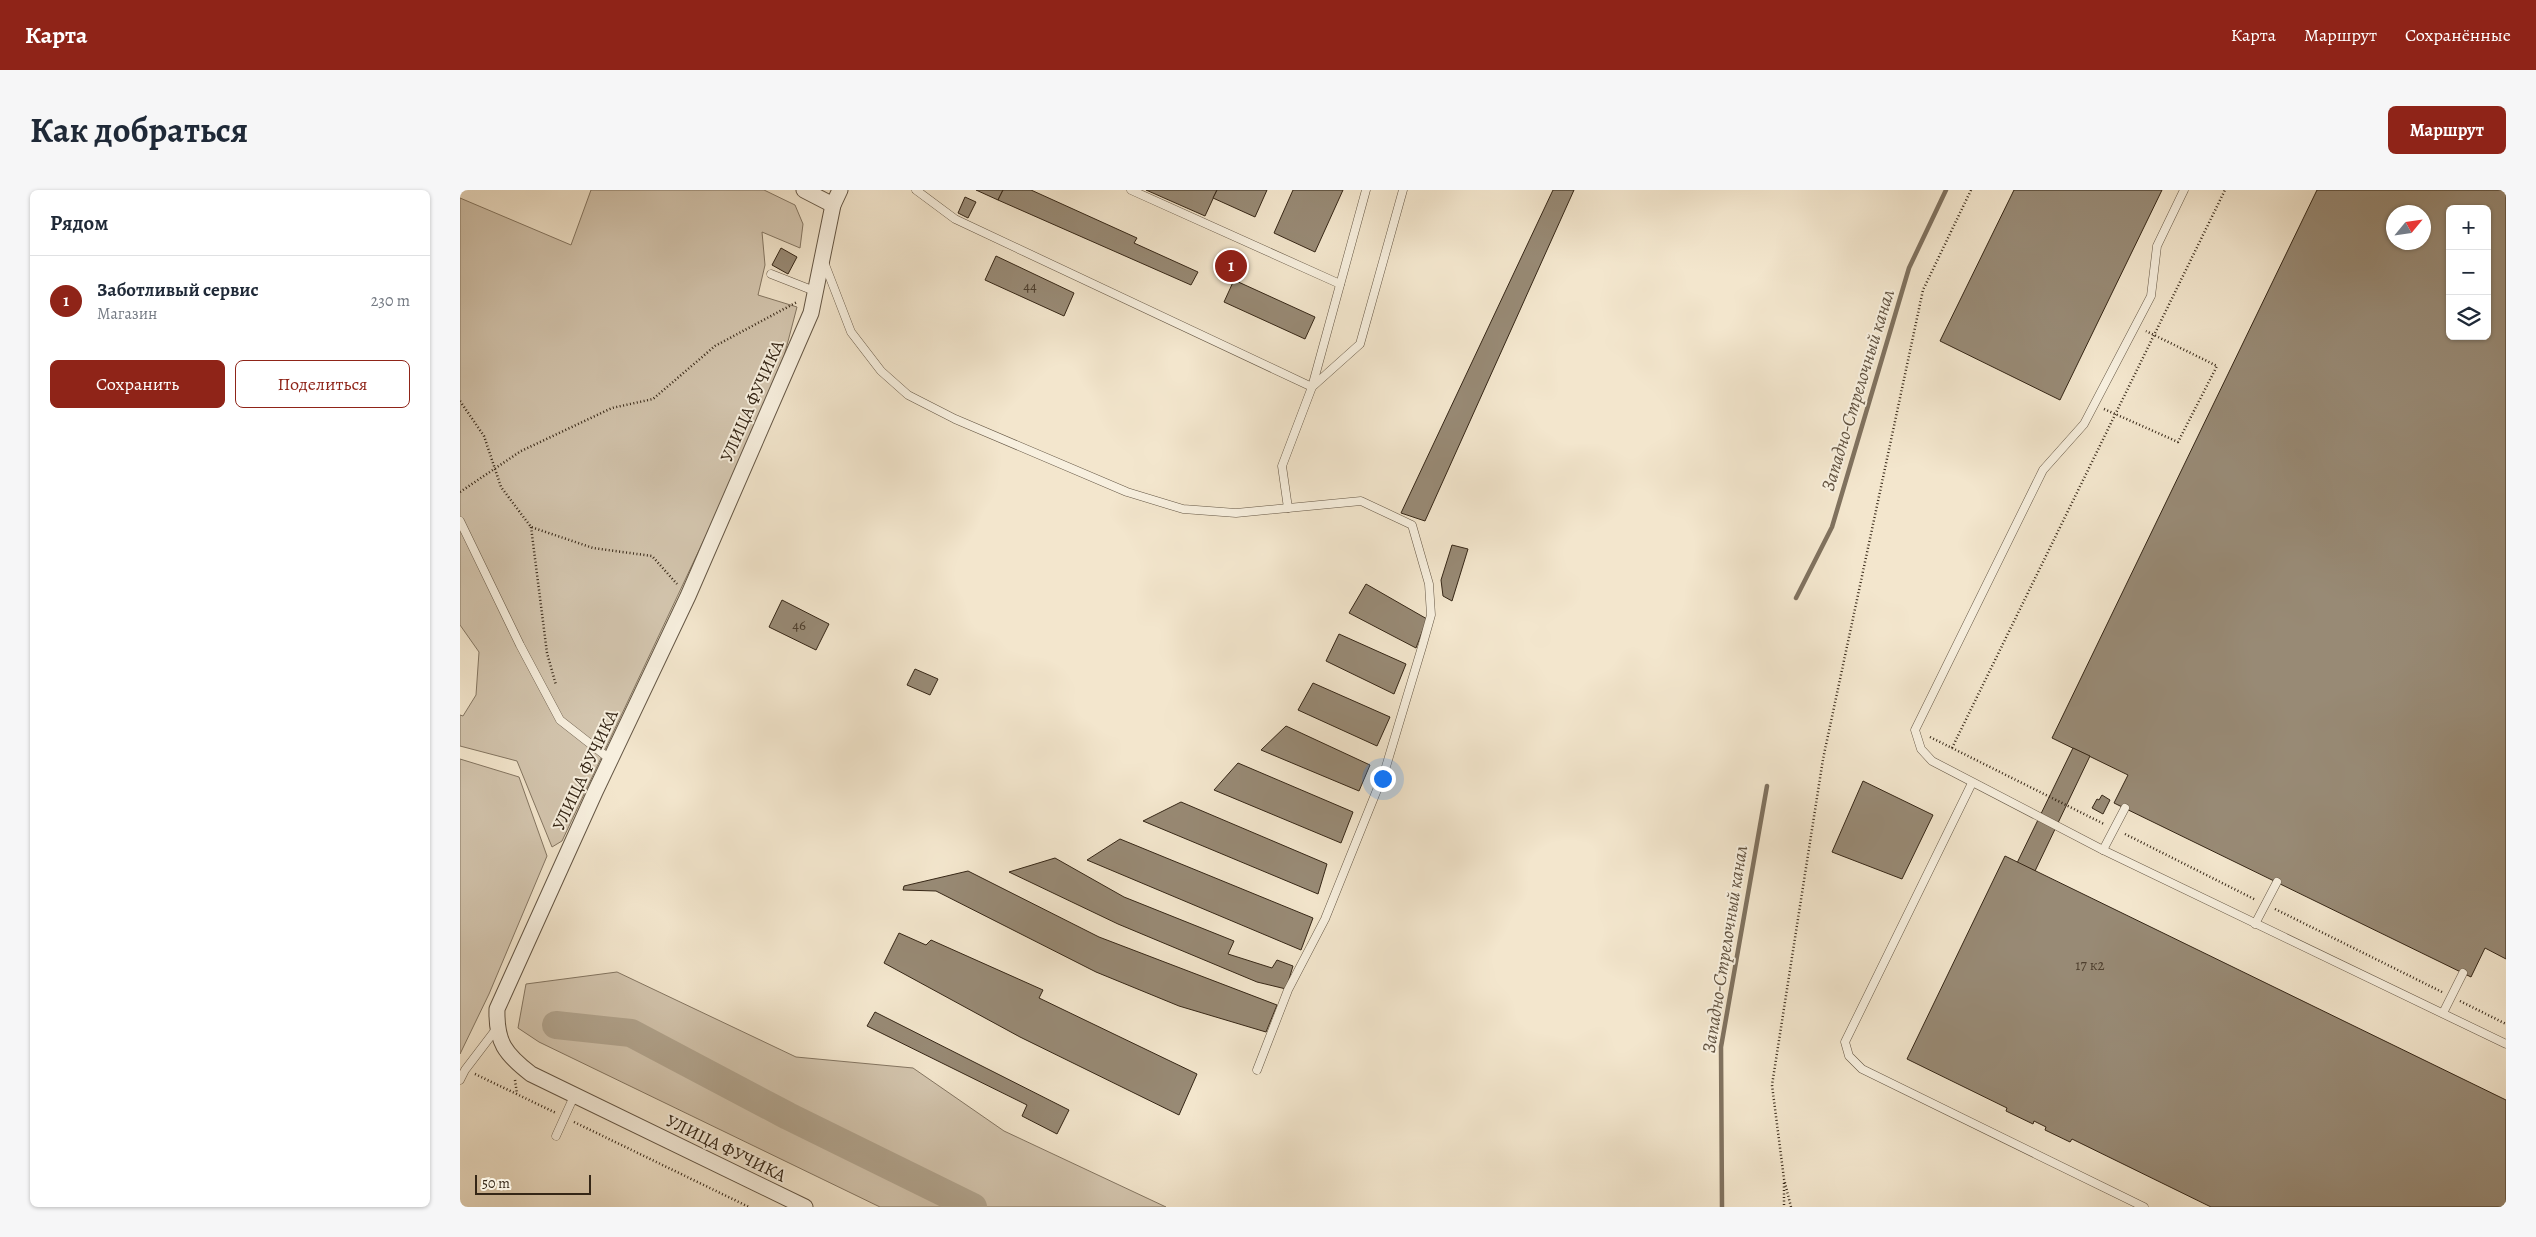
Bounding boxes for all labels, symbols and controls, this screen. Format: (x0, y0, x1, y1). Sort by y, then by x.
text: Карта (25, 19, 87, 51)
text: Карта (2231, 23, 2276, 47)
text: Маршрут (2304, 23, 2377, 47)
text: Сохранённые (2405, 23, 2511, 47)
text: Как добраться (30, 106, 248, 154)
button: Маршрут (2388, 106, 2506, 154)
north arrow (2386, 205, 2431, 250)
map controls (2446, 205, 2491, 340)
button: + (2446, 205, 2491, 250)
text: Рядом (50, 209, 108, 237)
pin: 1 (1215, 247, 1247, 285)
button: − (2446, 250, 2491, 295)
house number: 44 (1023, 276, 1037, 296)
text: Заботливый сервис (97, 277, 259, 303)
water label: Западно-Стрелочный канал (1815, 286, 1901, 494)
text: 1 (63, 290, 69, 312)
text: 230 m (371, 290, 410, 312)
button: layers (2446, 295, 2491, 340)
text: Магазин (97, 303, 157, 325)
street label: УЛИЦА ФУЧИКА (714, 336, 790, 466)
button: Сохранить (50, 360, 225, 408)
button: Поделиться (235, 360, 410, 408)
house number: 46 (792, 615, 806, 635)
street label: УЛИЦА ФУЧИКА (546, 705, 624, 834)
your location (1370, 766, 1396, 792)
water label: Западно-Стрелочный канал (1696, 843, 1754, 1055)
house number: 17 к2 (2075, 955, 2105, 975)
street label: УЛИЦА ФУЧИКА (662, 1109, 791, 1188)
scale bar (475, 1172, 591, 1195)
text: 50 m (482, 1174, 510, 1193)

